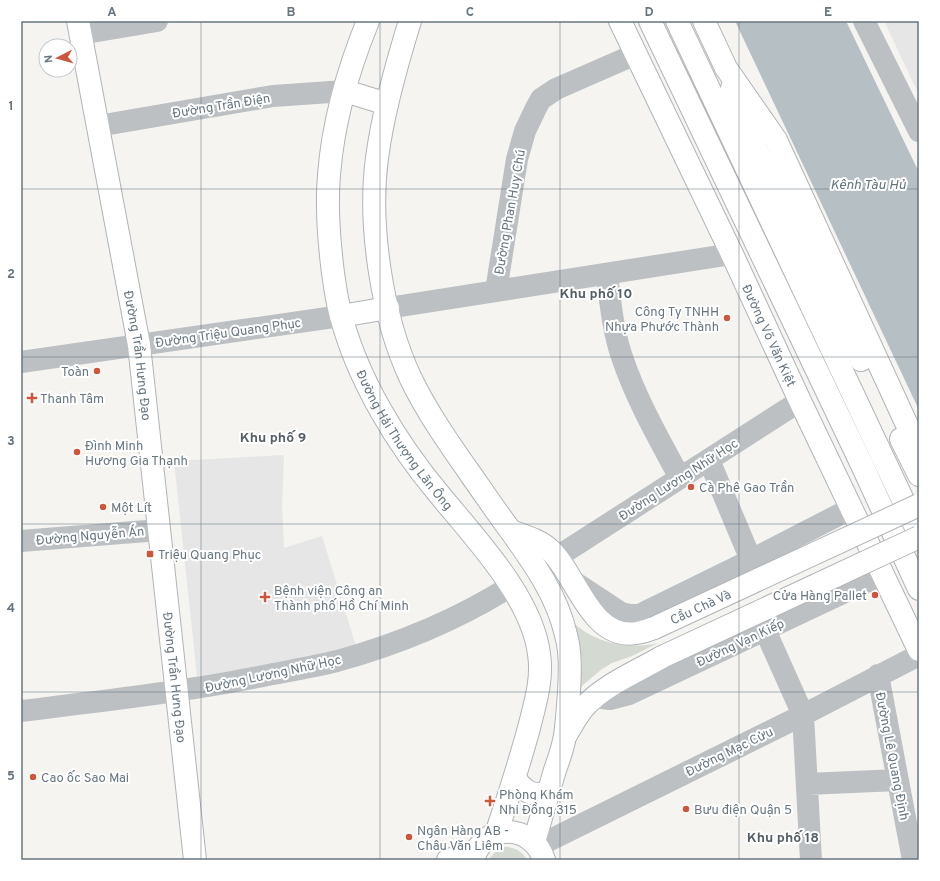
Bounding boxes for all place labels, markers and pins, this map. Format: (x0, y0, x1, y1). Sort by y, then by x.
place label: Công Ty TNHH Nhựa Phước Thành (605, 305, 719, 336)
marker: Công Ty TNHH Nhựa Phước Thành (722, 313, 732, 323)
place label: Toàn (61, 365, 89, 381)
marker: Toàn (92, 366, 102, 376)
place label: Thanh Tâm (40, 392, 104, 408)
marker: Thanh Tâm (27, 393, 37, 403)
place label: Đình Minh Hương Gia Thạnh (85, 439, 188, 470)
marker: Đình Minh Hương Gia Thạnh (72, 447, 82, 457)
place label: Cà Phê Gao Trần (699, 480, 794, 497)
marker: Cà Phê Gao Trần (686, 482, 696, 492)
place label: Một Lít (111, 501, 152, 517)
marker: Một Lít (98, 502, 108, 512)
place label: Triệu Quang Phục (158, 548, 261, 564)
marker: Triệu Quang Phục (145, 549, 155, 559)
place label: Bệnh viện Công an Thành phố Hồ Chí Minh (274, 584, 409, 615)
place label: Cửa Hàng Pallet (773, 589, 867, 605)
marker: Cửa Hàng Pallet (870, 590, 880, 600)
marker: Bệnh viện Công an Thành phố Hồ Chí Minh (259, 591, 271, 603)
place label: Cao ốc Sao Mai (41, 770, 129, 787)
marker: Cao ốc Sao Mai (28, 772, 38, 782)
place label: Phòng Khám Nhi Đồng 315 (499, 788, 577, 819)
marker: Phòng Khám Nhi Đồng 315 (484, 795, 496, 807)
place label: Bưu điện Quận 5 (694, 803, 792, 819)
marker: Bưu điện Quận 5 (681, 804, 691, 814)
place label: Ngân Hàng AB - Châu Văn Liêm (417, 824, 509, 855)
marker: Ngân Hàng AB - Châu Văn Liêm (404, 832, 414, 842)

